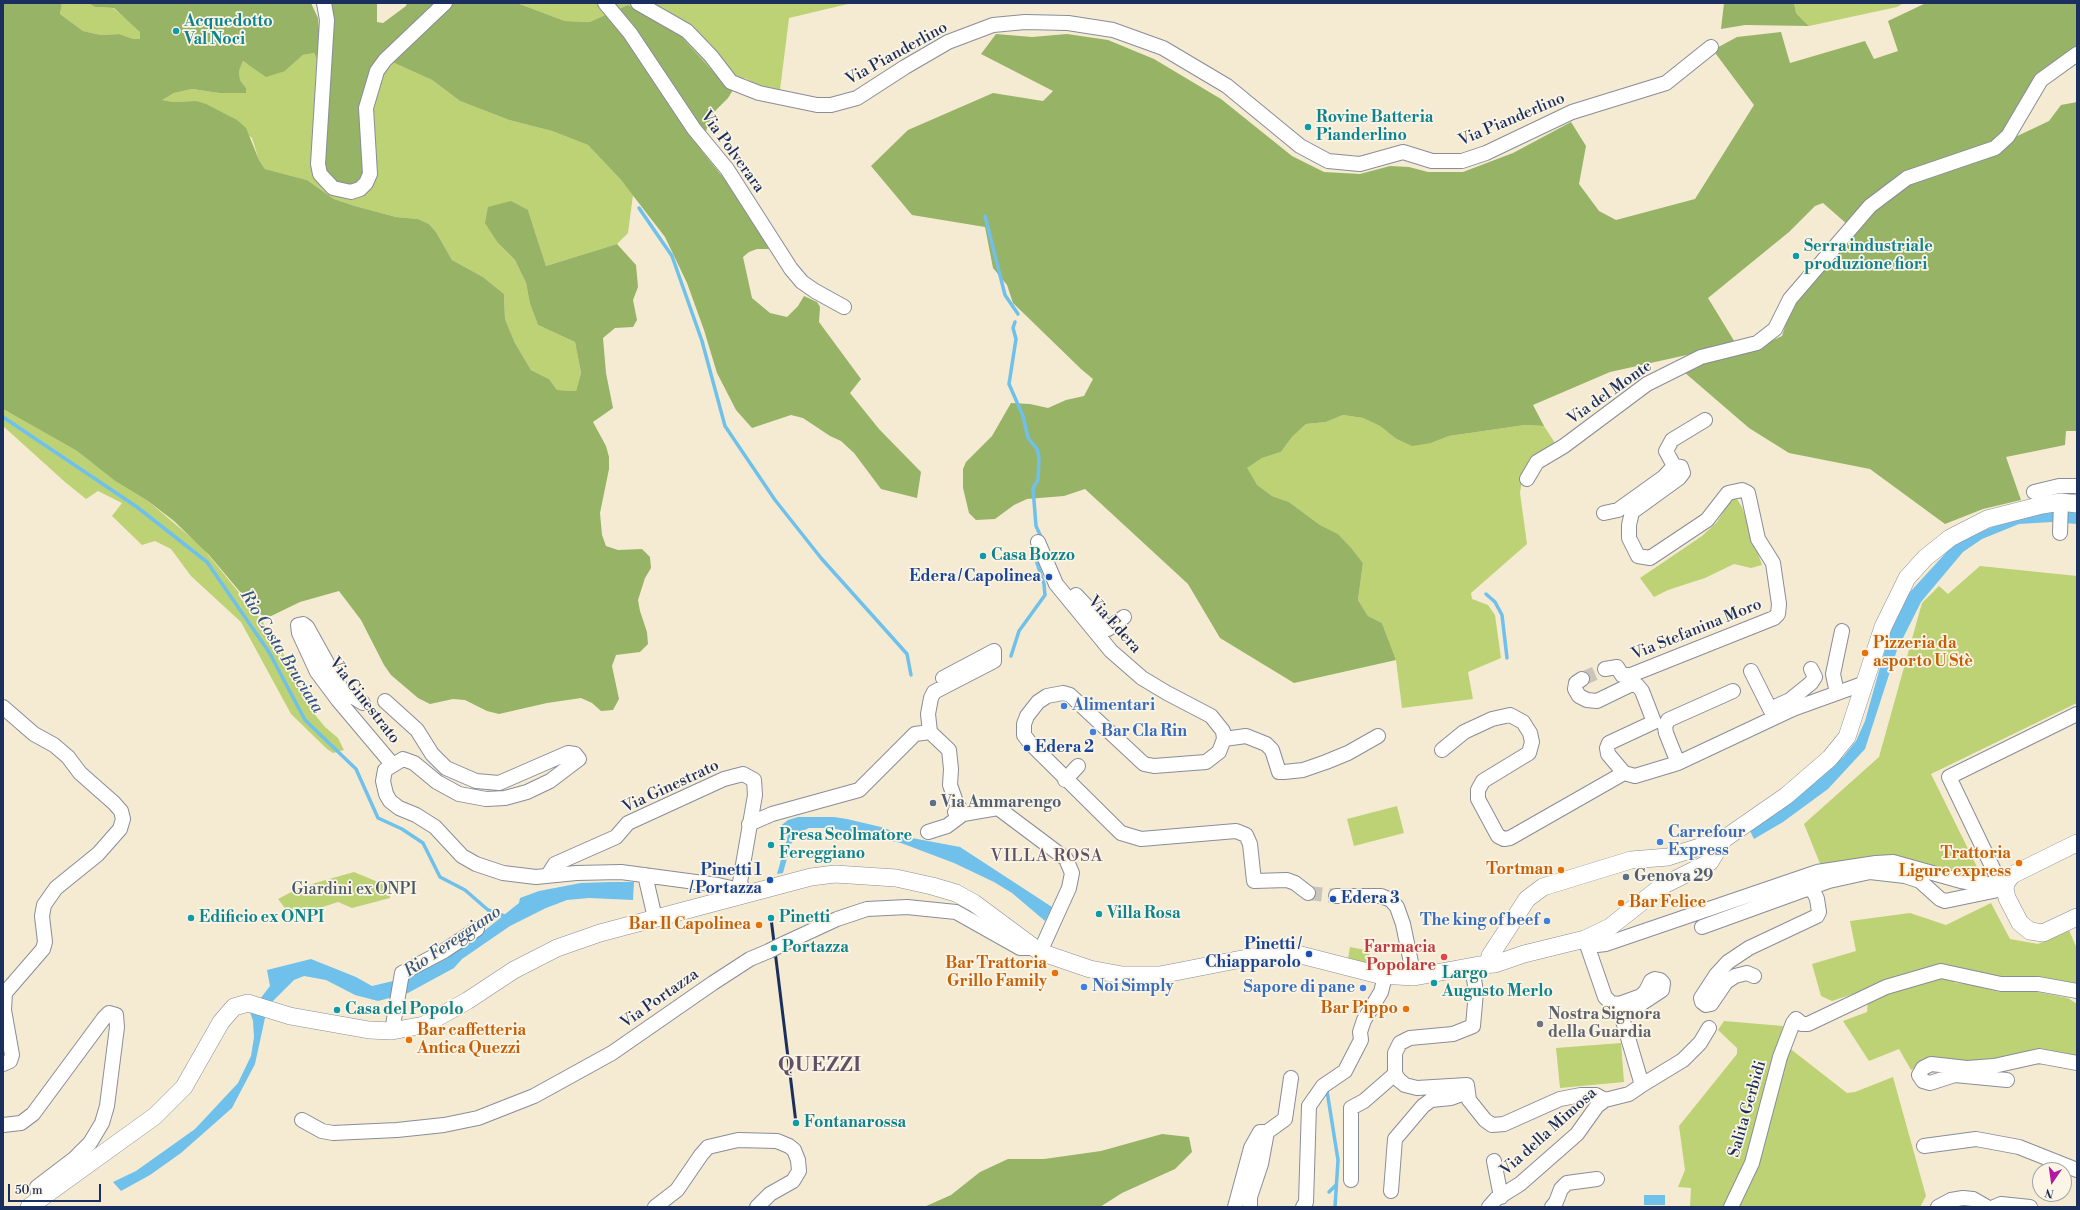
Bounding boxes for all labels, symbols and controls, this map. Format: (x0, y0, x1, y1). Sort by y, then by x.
place label: Acquedotto Val Noci (184, 12, 273, 50)
street label: Via Pianderlino (843, 18, 951, 90)
marker: Acquedotto Val Noci (171, 26, 181, 36)
street label: Via Pianderlino (1456, 89, 1568, 151)
street label: Via Polverara (696, 107, 768, 197)
place label: Rovine Batteria Pianderlino (1316, 108, 1433, 146)
marker: Rovine Batteria Pianderlino (1303, 122, 1313, 132)
place label: Serra industriale produzione fiori (1804, 237, 1933, 275)
marker: Serra industriale produzione fiori (1791, 251, 1801, 261)
street label: Via del Monte (1564, 357, 1656, 429)
place label: Casa Bozzo (991, 546, 1075, 566)
marker: Casa Bozzo (978, 551, 988, 561)
place label: Edera / Capolinea (909, 567, 1041, 587)
marker: Edera / Capolinea (1044, 572, 1054, 582)
water label: Rio Costa Bruciata (235, 587, 327, 717)
street label: Via Edera (1083, 592, 1145, 658)
street label: Via Stefanina Moro (1629, 595, 1765, 665)
place label: Pizzeria da asporto U Stè (1873, 634, 1973, 672)
marker: Pizzeria da asporto U Stè (1860, 648, 1870, 658)
street label: Via Ginestrato (324, 654, 404, 748)
place label: Alimentari (1072, 696, 1155, 716)
marker: Alimentari (1059, 701, 1069, 711)
place label: Bar Cla Rin (1101, 722, 1187, 742)
marker: Bar Cla Rin (1088, 727, 1098, 737)
place label: Edera 2 (1035, 738, 1094, 758)
marker: Edera 2 (1022, 743, 1032, 753)
street label: Via Ginestrato (620, 756, 722, 818)
place label: Via Ammarengo (941, 793, 1061, 813)
marker: Via Ammarengo (928, 798, 938, 808)
place label: Carrefour Express (1668, 823, 1746, 861)
place label: Presa Scolmatore Fereggiano (779, 826, 912, 864)
marker: Carrefour Express (1655, 837, 1665, 847)
marker: Presa Scolmatore Fereggiano (766, 840, 776, 850)
place label: Trattoria Ligure express (1899, 844, 2011, 882)
district label: VILLA ROSA (991, 847, 1103, 867)
marker: Trattoria Ligure express (2014, 858, 2024, 868)
place label: Tortman (1486, 860, 1553, 880)
place label: Pinetti 1 / Portazza (690, 861, 762, 899)
marker: Tortman (1556, 865, 1566, 875)
place label: Genova 29 (1634, 867, 1713, 887)
marker: Genova 29 (1621, 872, 1631, 882)
marker: Pinetti 1 / Portazza (765, 875, 775, 885)
park label: Giardini ex ONPI (291, 880, 417, 900)
place label: Edera 3 (1341, 889, 1400, 909)
place label: Bar Felice (1629, 893, 1706, 913)
marker: Edera 3 (1328, 894, 1338, 904)
marker: Bar Felice (1616, 898, 1626, 908)
water label: Rio Fereggiano (401, 902, 505, 982)
place label: Villa Rosa (1107, 904, 1181, 924)
place label: Edificio ex ONPI (199, 908, 324, 928)
place label: Pinetti (779, 908, 830, 928)
marker: Villa Rosa (1094, 909, 1104, 919)
place label: The king of beef (1420, 911, 1539, 931)
marker: Edificio ex ONPI (186, 913, 196, 923)
marker: Pinetti (766, 913, 776, 923)
place label: Bar Il Capolinea (629, 915, 751, 935)
marker: The king of beef (1542, 916, 1552, 926)
marker: Bar Il Capolinea (754, 920, 764, 930)
place label: Pinetti / Chiapparolo (1205, 935, 1301, 973)
place label: Portazza (782, 938, 849, 958)
place label: Farmacia Popolare (1364, 938, 1436, 976)
marker: Portazza (769, 943, 779, 953)
marker: Pinetti / Chiapparolo (1304, 949, 1314, 959)
marker: Farmacia Popolare (1439, 952, 1449, 962)
place label: Bar Trattoria Grillo Family (945, 954, 1047, 992)
place label: Largo Augusto Merlo (1442, 964, 1553, 1002)
street label: Via Portazza (617, 965, 703, 1033)
marker: Bar Trattoria Grillo Family (1050, 968, 1060, 978)
place label: Noi Simply (1092, 977, 1173, 997)
place label: Sapore di pane (1244, 978, 1355, 998)
marker: Largo Augusto Merlo (1429, 978, 1439, 988)
marker: Noi Simply (1079, 982, 1089, 992)
marker: Sapore di pane (1358, 983, 1368, 993)
place label: Bar Pippo (1321, 999, 1398, 1019)
place label: Casa del Popolo (345, 1000, 464, 1020)
marker: Bar Pippo (1401, 1004, 1411, 1014)
marker: Casa del Popolo (332, 1005, 342, 1015)
place label: Nostra Signora della Guardia (1548, 1005, 1661, 1043)
marker: Nostra Signora della Guardia (1535, 1019, 1545, 1029)
place label: Bar caffetteria Antica Quezzi (417, 1021, 526, 1059)
marker: Bar caffetteria Antica Quezzi (404, 1035, 414, 1045)
district label: QUEZZI (778, 1054, 862, 1078)
street label: Salita Gerbidi (1725, 1058, 1771, 1160)
street label: Via della Mimosa (1497, 1084, 1601, 1180)
place label: Fontanarossa (804, 1113, 906, 1133)
marker: Fontanarossa (791, 1118, 801, 1128)
north arrow (2032, 1162, 2072, 1202)
scale bar (10, 1176, 103, 1202)
text: 50 m (15, 1183, 43, 1198)
text: N (2044, 1185, 2055, 1201)

